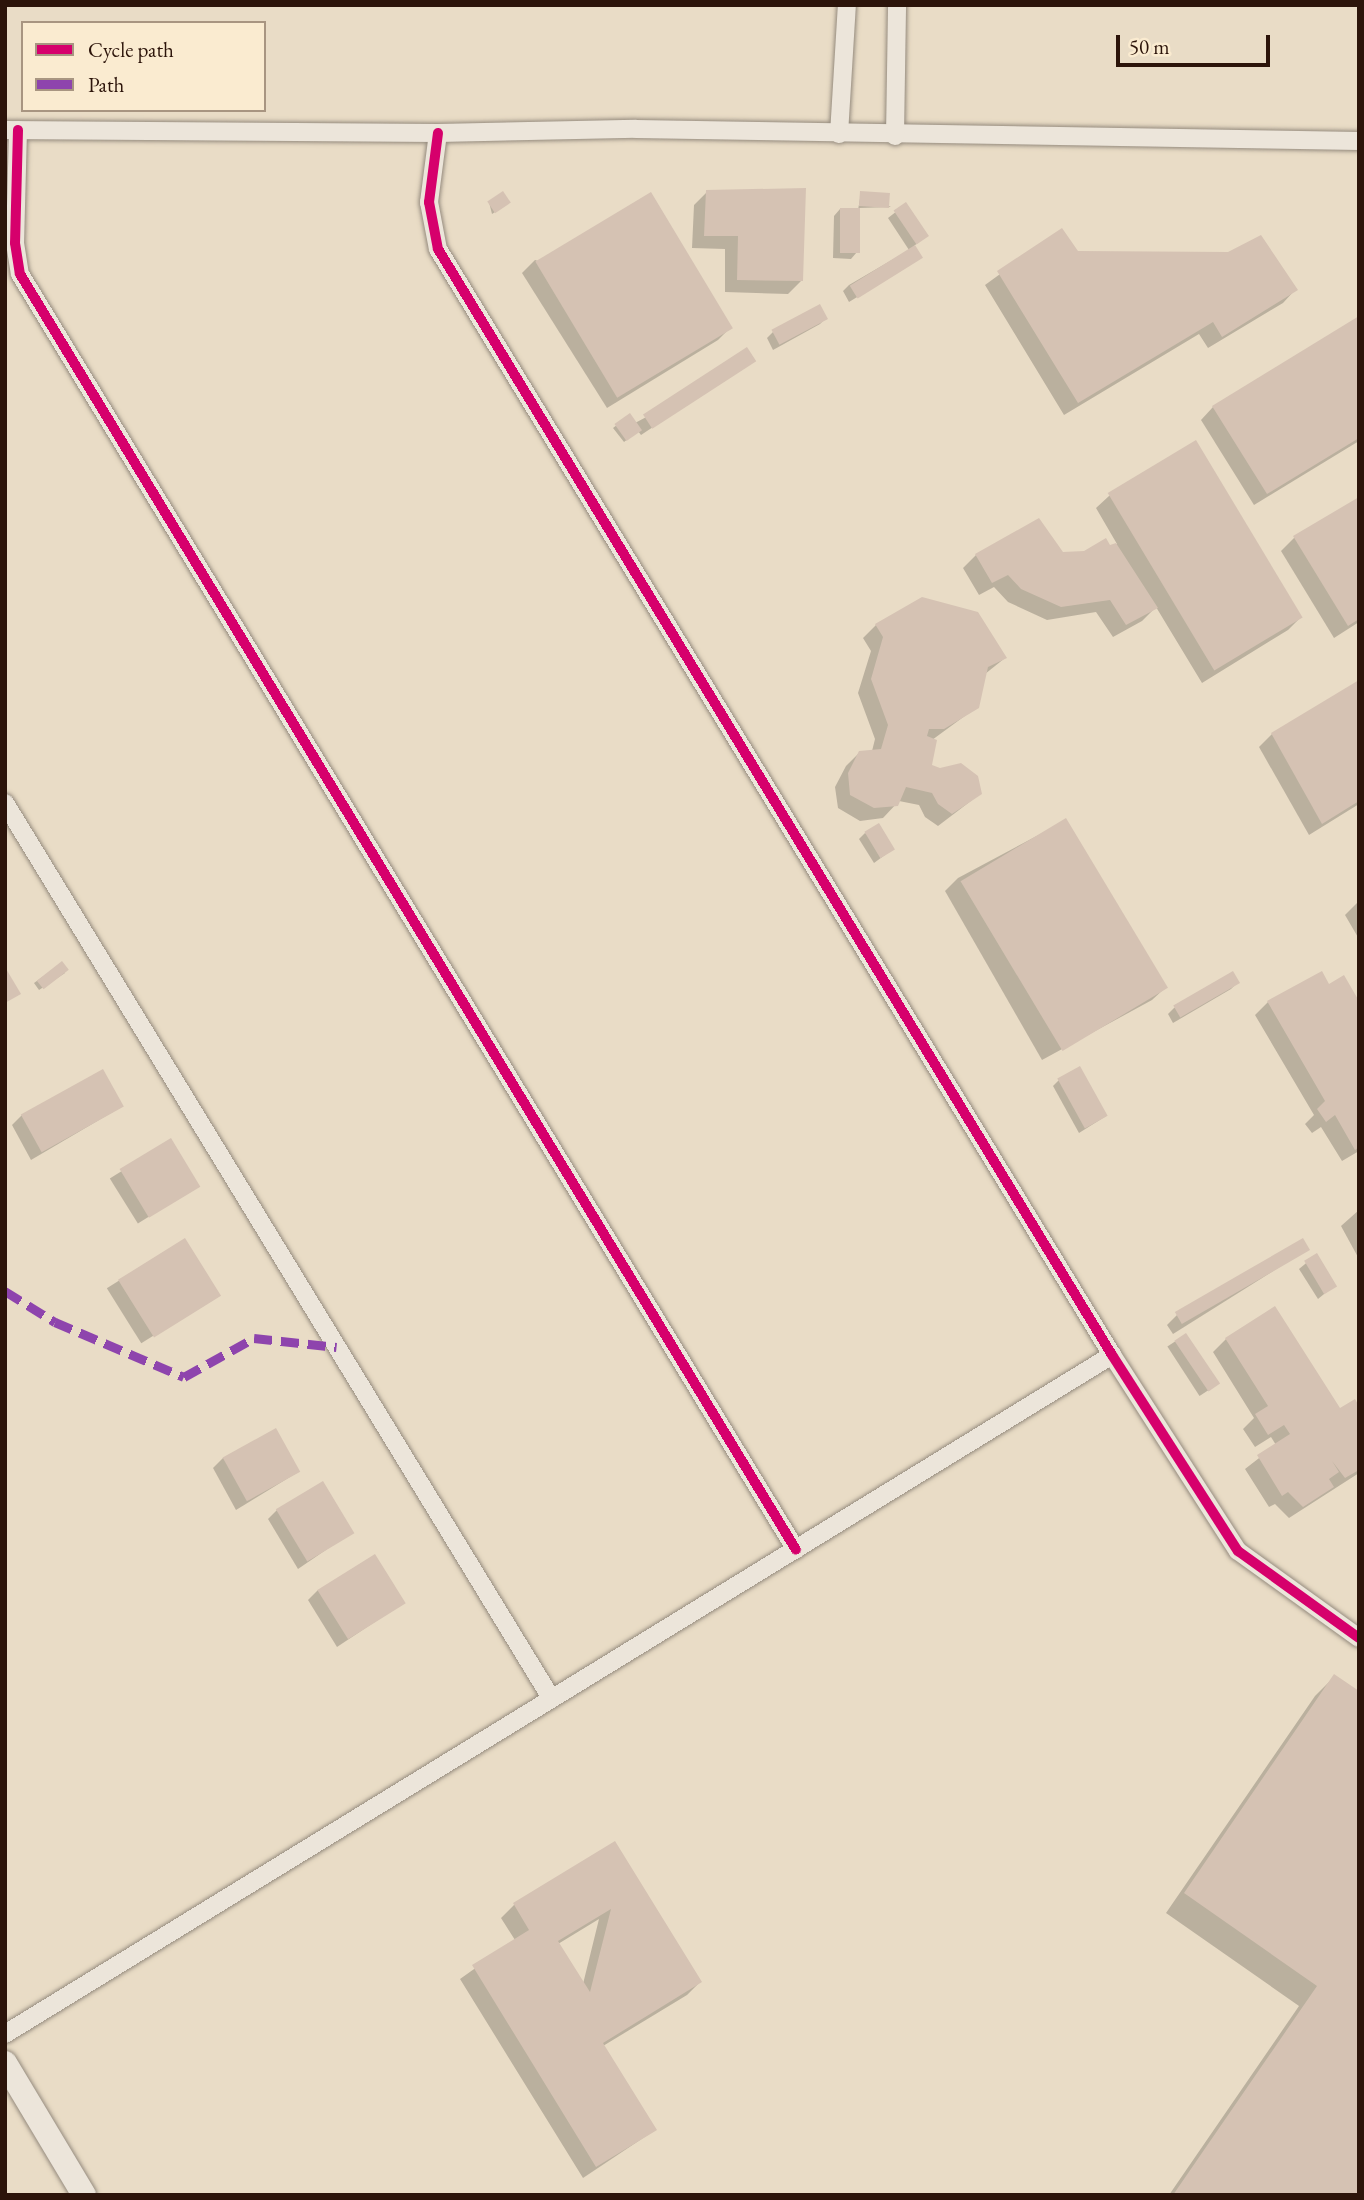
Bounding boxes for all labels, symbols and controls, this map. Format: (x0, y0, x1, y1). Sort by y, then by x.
legend (21, 21, 266, 112)
scale bar (1119, 21, 1273, 65)
text: 50 m (1129, 33, 1170, 60)
text: Cycle path (88, 36, 174, 63)
text: Path (88, 71, 124, 98)

